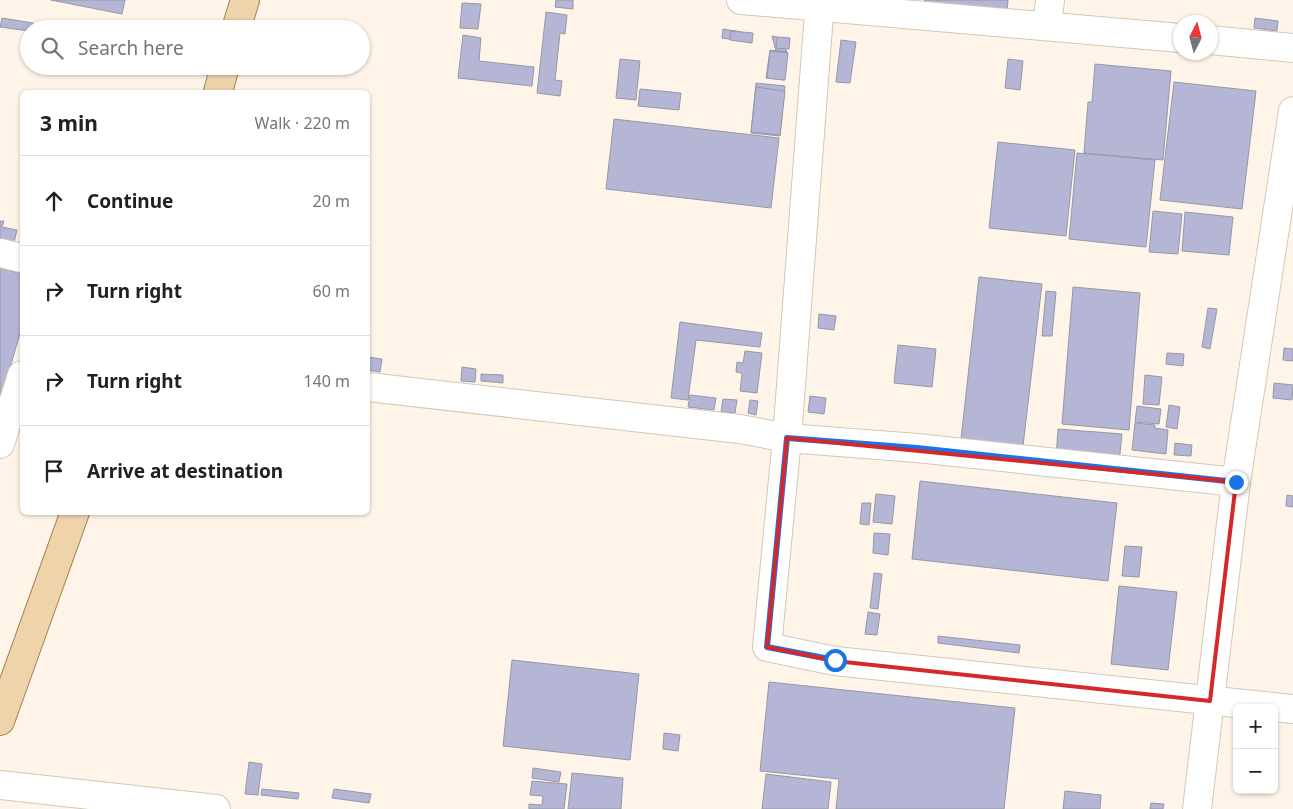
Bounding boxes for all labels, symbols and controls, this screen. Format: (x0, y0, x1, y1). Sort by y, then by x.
north arrow (1173, 15, 1218, 60)
search box (20, 20, 370, 75)
icon: search (38, 34, 66, 62)
text: Search here (78, 35, 184, 61)
text: 3 min (40, 109, 98, 137)
text: Walk · 220 m (255, 112, 350, 134)
icon: ahead (40, 187, 68, 215)
text: Continue (87, 188, 173, 214)
text: 20 m (313, 190, 350, 212)
icon: right (40, 277, 68, 305)
text: Turn right (87, 278, 182, 304)
text: 60 m (313, 280, 350, 302)
icon: right (40, 367, 68, 395)
text: Turn right (87, 368, 182, 394)
text: 140 m (303, 370, 350, 392)
icon: arrive (40, 457, 68, 485)
text: Arrive at destination (87, 458, 283, 484)
route end (1225, 471, 1248, 494)
route start (824, 649, 847, 672)
map controls (1233, 704, 1278, 794)
button: + (1233, 704, 1278, 749)
button: − (1233, 749, 1278, 794)

